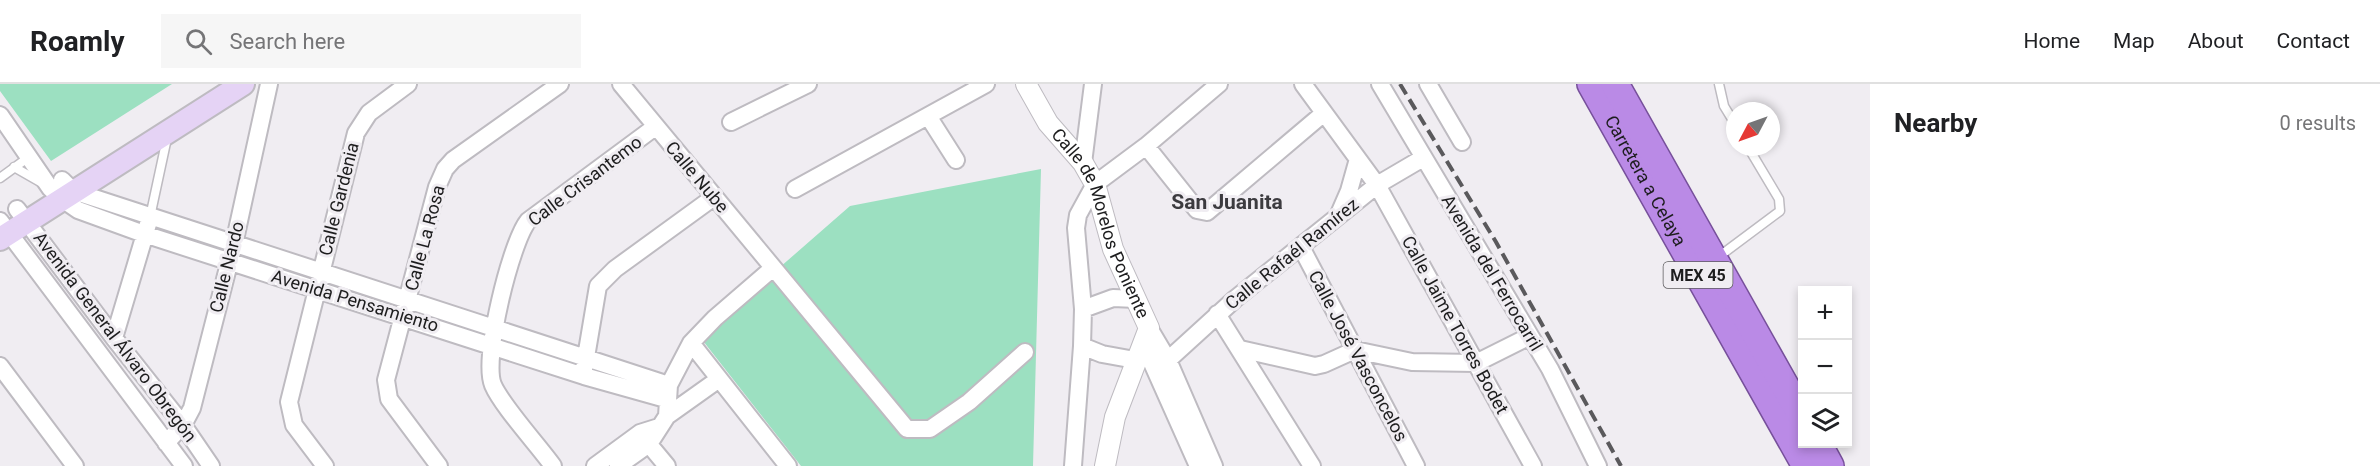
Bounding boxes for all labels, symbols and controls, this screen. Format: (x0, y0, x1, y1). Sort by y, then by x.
search box (161, 14, 581, 68)
text: Roamly (30, 25, 125, 58)
icon: search (182, 25, 215, 58)
text: Search here (230, 29, 345, 54)
text: Home (2024, 29, 2080, 53)
text: Map (2113, 29, 2155, 53)
text: About (2188, 29, 2244, 53)
text: Contact (2277, 29, 2350, 53)
north arrow (1726, 102, 1780, 156)
text: Nearby (1894, 108, 1977, 138)
text: 0 results (2280, 111, 2356, 135)
street label: Carretera a Celaya (1601, 112, 1691, 249)
street label: Calle de Morelos Poniente (1047, 124, 1154, 321)
street label: Calle Crisantemo (524, 131, 646, 230)
street label: Calle Nube (661, 137, 733, 217)
street label: Calle Gardenia (314, 140, 363, 258)
street label: Calle La Rosa (400, 183, 449, 293)
district label: San Juanita (1171, 190, 1283, 214)
street label: Avenida del Ferrocarril (1437, 191, 1547, 355)
street label: Calle Rafaél Ramírez (1221, 193, 1363, 314)
street label: Calle Nardo (205, 219, 248, 315)
street label: Avenida General Álvaro Obregón (30, 228, 201, 446)
street label: Calle Jaime Torres Bodet (1398, 232, 1513, 418)
road number: MEX 45 (1664, 262, 1732, 288)
street label: Avenida Pensamiento (269, 265, 441, 336)
street label: Calle José Vasconcelos (1304, 267, 1412, 445)
map controls (1798, 286, 1852, 448)
button: + (1798, 286, 1852, 340)
button: − (1798, 340, 1852, 394)
button: layers (1798, 394, 1852, 448)

